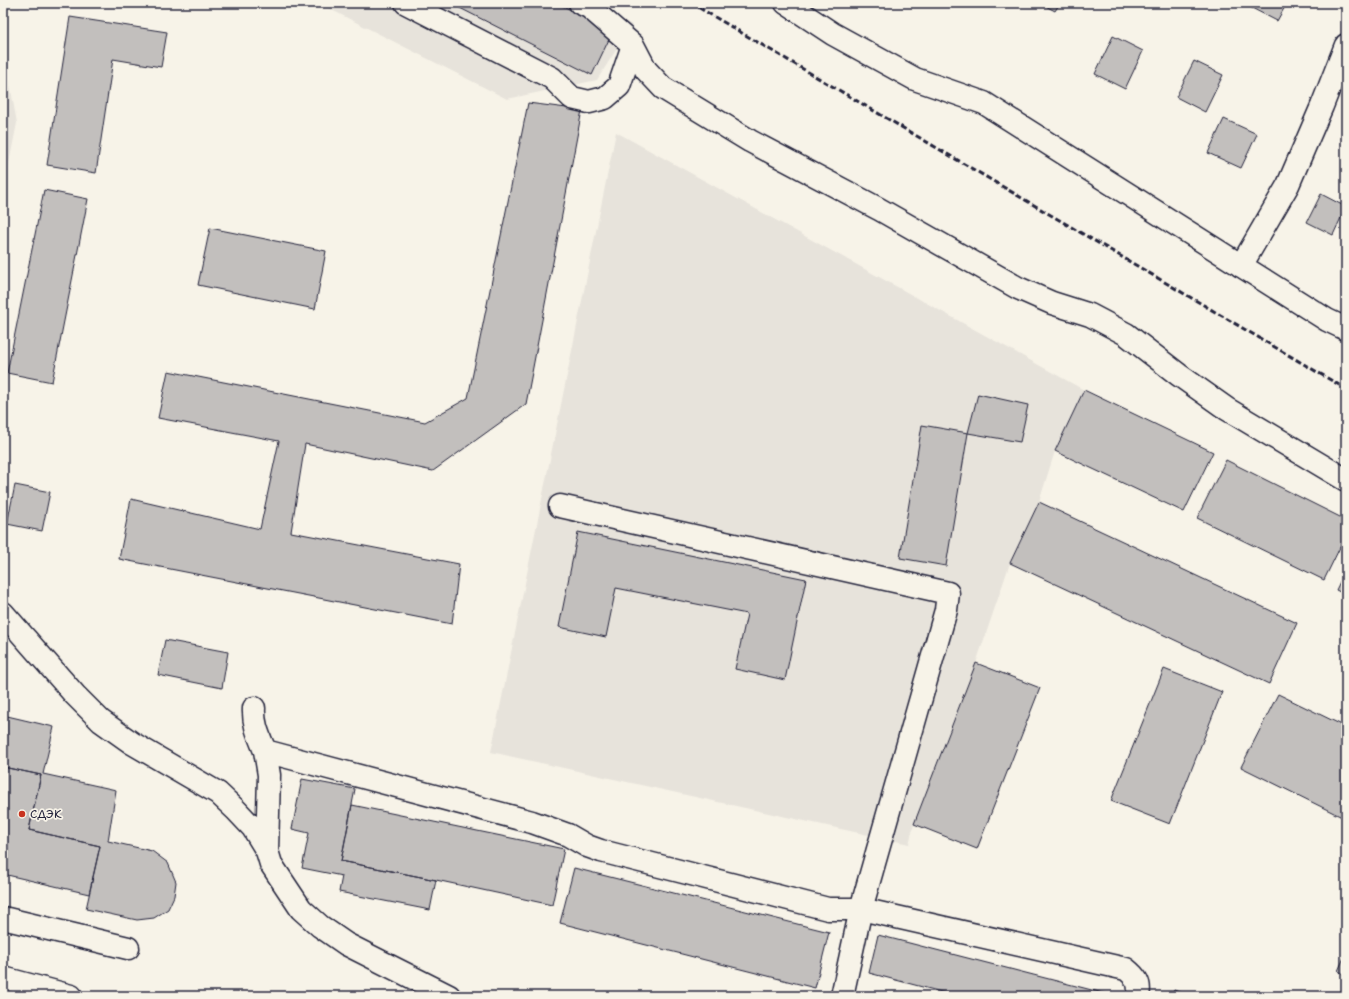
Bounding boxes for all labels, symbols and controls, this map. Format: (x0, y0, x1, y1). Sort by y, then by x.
place label: СДЭК (30, 806, 62, 822)
marker: СДЭК (17, 809, 27, 819)

